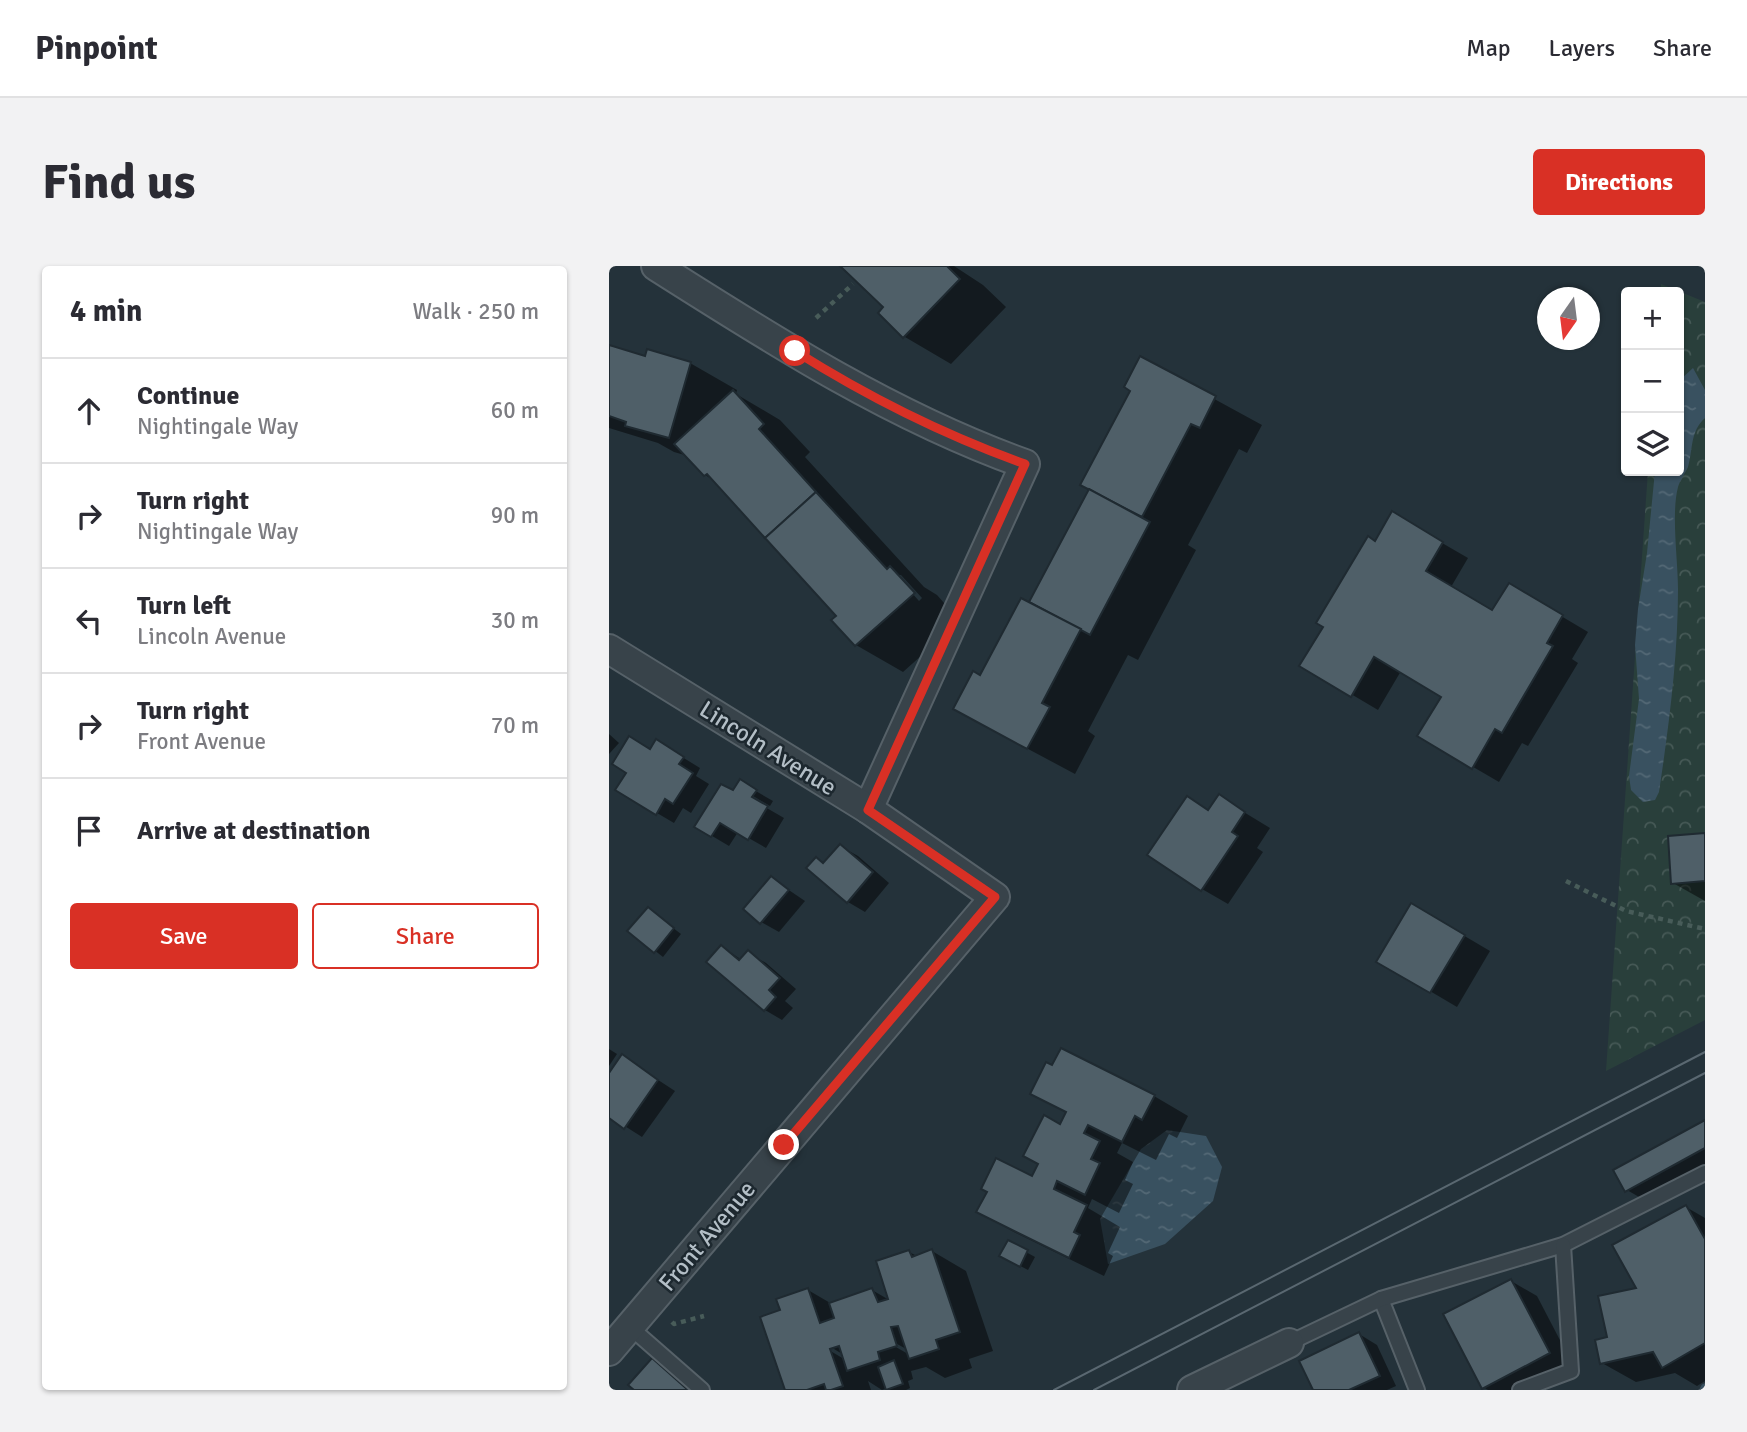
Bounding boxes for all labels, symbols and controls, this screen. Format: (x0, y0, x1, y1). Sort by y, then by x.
text: Pinpoint (35, 28, 158, 69)
text: Map (1466, 33, 1511, 63)
text: Layers (1549, 33, 1615, 63)
text: Share (1653, 33, 1712, 63)
button: Directions (1533, 149, 1705, 215)
text: Find us (42, 152, 195, 212)
north arrow (1537, 287, 1600, 350)
map controls (1621, 287, 1684, 476)
button: + (1621, 287, 1684, 350)
text: 4 min (70, 293, 142, 330)
text: Walk · 250 m (413, 297, 539, 326)
route start (779, 335, 810, 366)
button: − (1621, 350, 1684, 413)
text: Continue (137, 380, 239, 412)
icon: ahead (70, 392, 108, 430)
text: 60 m (491, 396, 539, 425)
text: Nightingale Way (137, 412, 298, 441)
button: layers (1621, 413, 1684, 476)
text: Turn right (137, 485, 249, 517)
icon: right (70, 497, 108, 535)
text: 90 m (491, 501, 539, 530)
text: Nightingale Way (137, 517, 298, 546)
text: Turn left (137, 590, 231, 622)
icon: left (70, 602, 108, 640)
text: 30 m (491, 606, 539, 635)
text: Lincoln Avenue (137, 622, 286, 651)
street label: Lincoln Avenue (694, 694, 842, 802)
text: Turn right (137, 695, 249, 727)
icon: right (70, 707, 108, 745)
text: 70 m (491, 711, 539, 740)
text: Front Avenue (137, 727, 266, 756)
icon: arrive (70, 812, 108, 850)
text: Arrive at destination (137, 815, 370, 847)
button: Save (70, 903, 298, 969)
button: Share (312, 903, 539, 969)
route end (768, 1129, 799, 1160)
street label: Front Avenue (652, 1175, 762, 1297)

